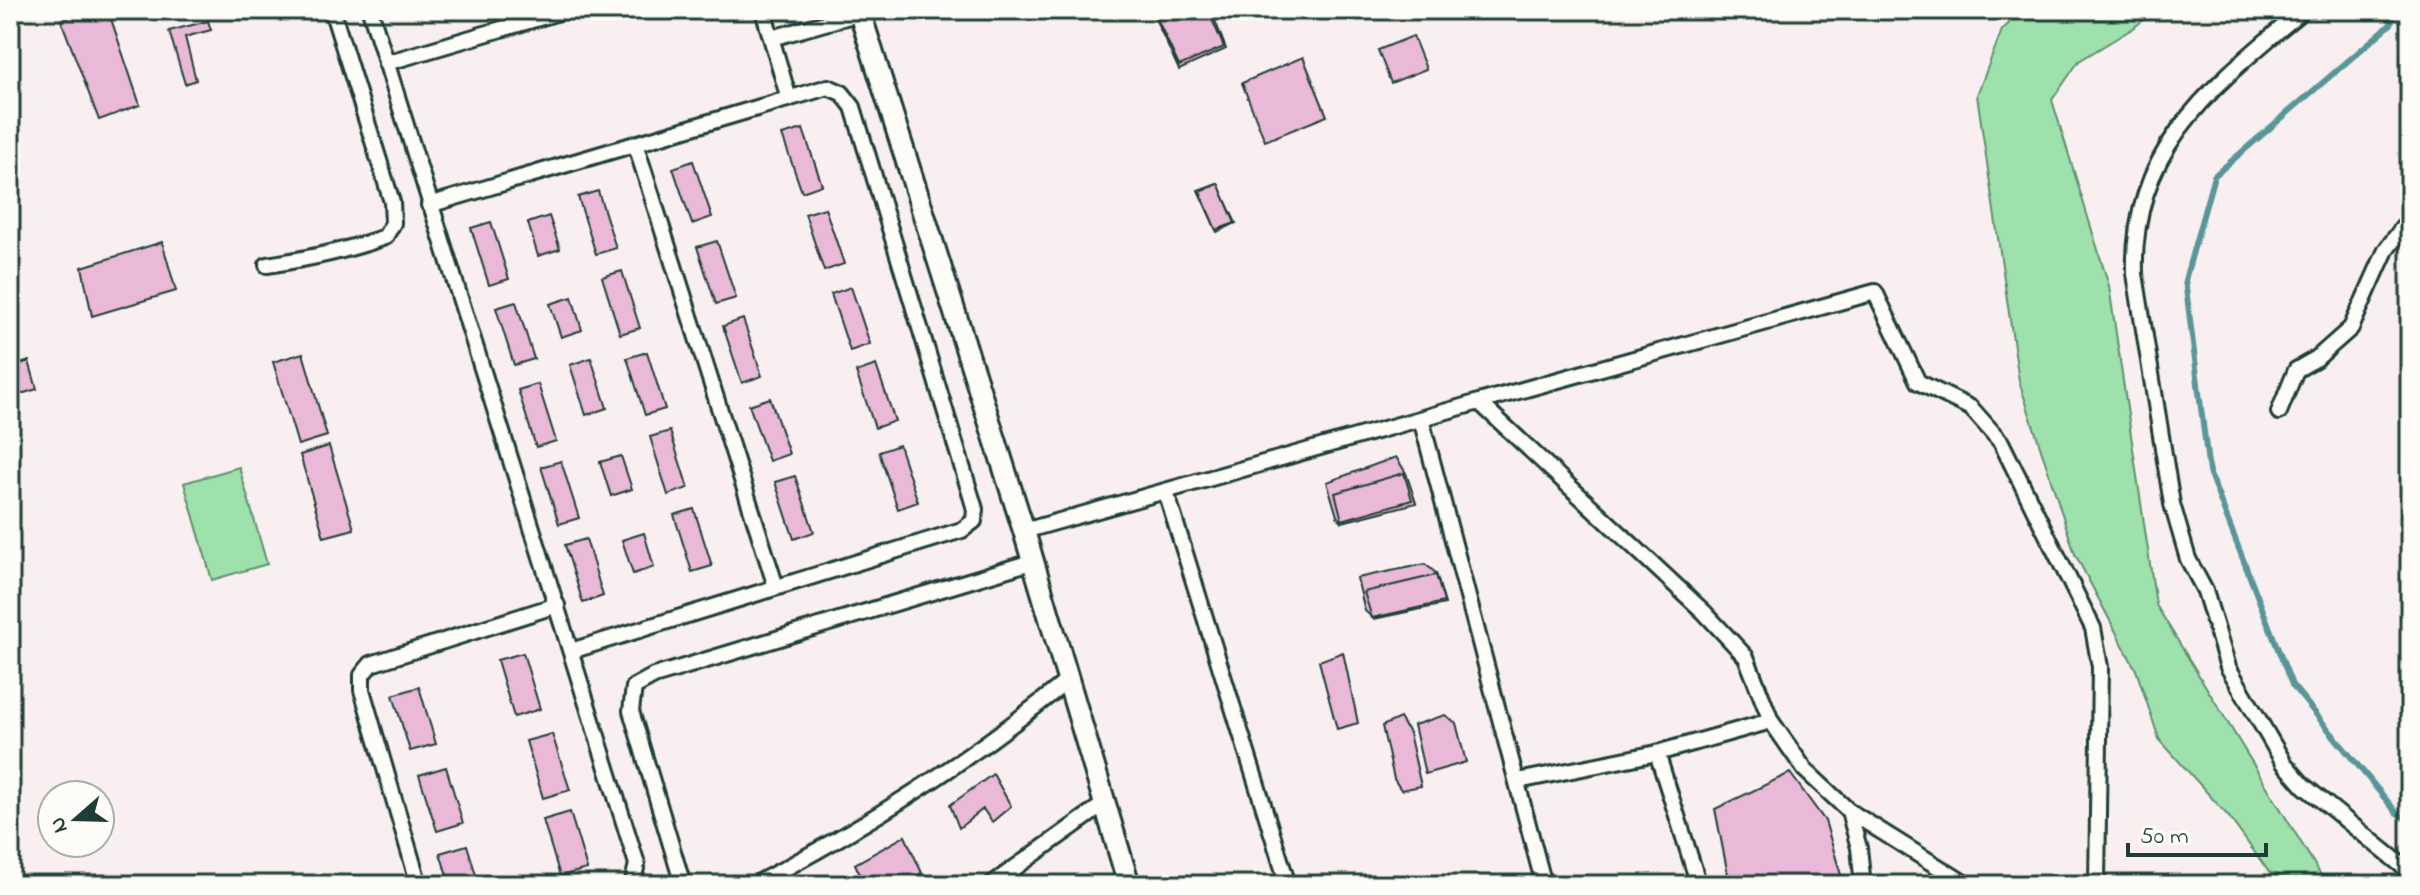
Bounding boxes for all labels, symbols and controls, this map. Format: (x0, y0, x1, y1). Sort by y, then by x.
north arrow (36, 779, 116, 859)
scale bar (2128, 807, 2266, 857)
text: N (42, 812, 78, 837)
text: 50 m (2140, 820, 2189, 855)

